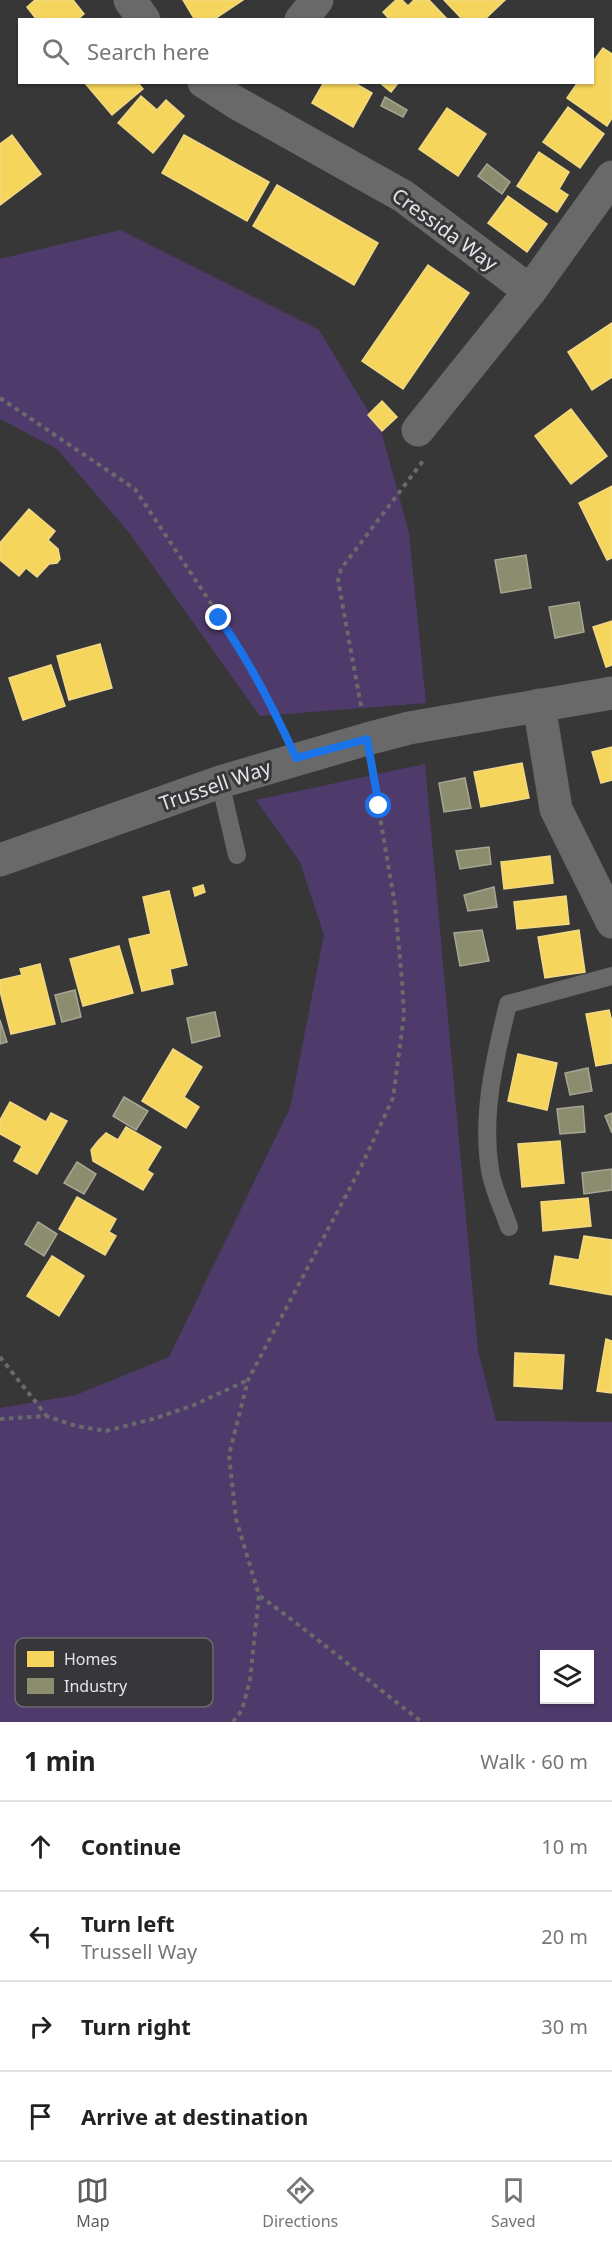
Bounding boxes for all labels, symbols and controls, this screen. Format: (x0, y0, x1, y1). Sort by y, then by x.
search box (18, 18, 594, 84)
icon: search (39, 35, 72, 68)
text: Search here (87, 36, 209, 66)
street label: Cressida Way (387, 182, 504, 277)
route end (205, 604, 231, 630)
street label: Trussell Way (156, 753, 275, 817)
route start (365, 792, 391, 818)
legend (15, 1638, 213, 1707)
text: Homes (64, 1648, 117, 1670)
map controls (540, 1650, 594, 1704)
button: layers (540, 1650, 594, 1704)
text: Industry (64, 1675, 128, 1697)
text: 1 min (24, 1743, 96, 1779)
text: Walk · 60 m (480, 1748, 588, 1775)
icon: ahead (24, 1830, 57, 1863)
text: Continue (81, 1831, 181, 1861)
text: 10 m (541, 1833, 588, 1860)
text: Turn left (81, 1908, 175, 1938)
icon: left (24, 1920, 57, 1953)
text: 20 m (541, 1923, 588, 1950)
text: Trussell Way (81, 1938, 197, 1965)
icon: right (24, 2010, 57, 2043)
text: Turn right (81, 2011, 191, 2041)
text: 30 m (541, 2013, 588, 2040)
icon: arrive (24, 2100, 57, 2133)
text: Arrive at destination (81, 2101, 308, 2131)
tab: Map (76, 2174, 110, 2232)
tab: Directions (262, 2174, 338, 2232)
tab: Saved (491, 2174, 536, 2232)

